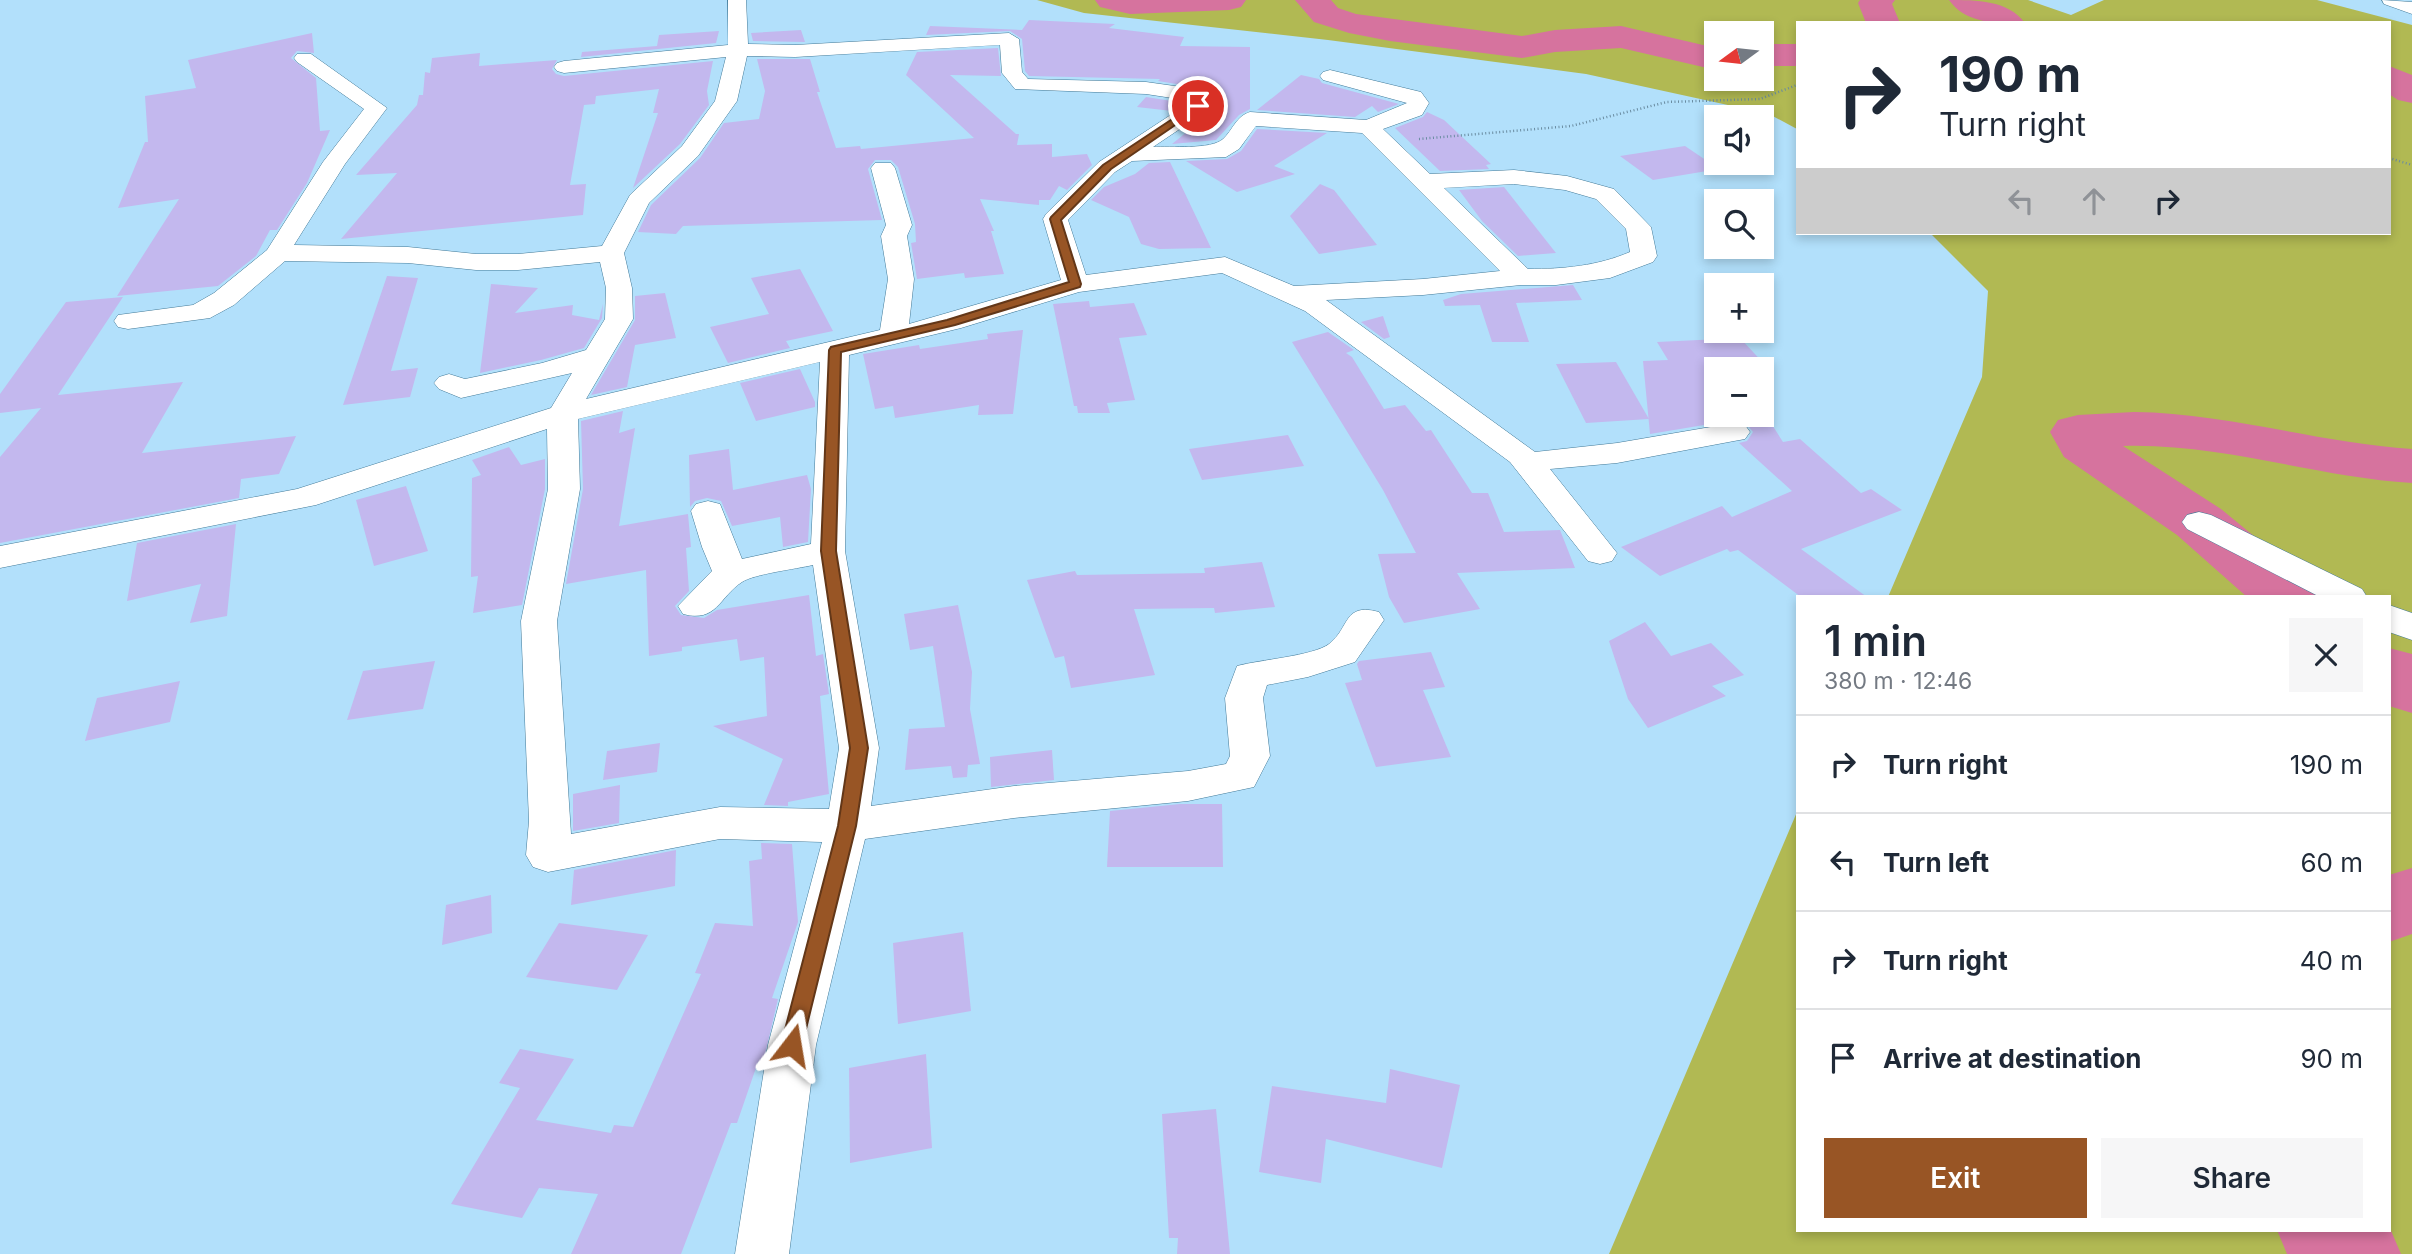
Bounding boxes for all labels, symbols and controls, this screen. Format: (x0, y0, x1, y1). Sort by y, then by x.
north arrow (1704, 21, 1774, 91)
map controls (1704, 21, 1774, 427)
text: 190 m (1939, 45, 2081, 104)
icon: right (1824, 49, 1915, 140)
pin (1168, 76, 1228, 136)
icon: arrive (1179, 87, 1217, 125)
button: sound (1704, 105, 1774, 175)
text: Turn right (1939, 105, 2086, 144)
icon: left (2002, 182, 2040, 220)
icon: ahead (2075, 182, 2113, 220)
icon: right (2148, 182, 2186, 220)
button: search (1704, 189, 1774, 259)
button: + (1704, 273, 1774, 343)
button: − (1704, 357, 1774, 427)
text: 1 min (1824, 615, 1927, 666)
button: close (2289, 618, 2363, 692)
text: 380 m · 12:46 (1824, 667, 1972, 695)
icon: right (1824, 745, 1862, 783)
text: Turn right (1883, 749, 2008, 780)
text: 190 m (2290, 749, 2363, 780)
icon: left (1824, 843, 1862, 881)
text: Turn left (1883, 847, 1989, 878)
text: 60 m (2300, 847, 2363, 878)
icon: right (1824, 941, 1862, 979)
text: Turn right (1883, 945, 2008, 976)
text: 40 m (2300, 945, 2363, 976)
position arrow (755, 1008, 829, 1082)
icon: arrive (1824, 1039, 1862, 1077)
text: Arrive at destination (1883, 1043, 2142, 1074)
text: 90 m (2300, 1043, 2363, 1074)
button: Exit (1824, 1138, 2087, 1218)
button: Share (2101, 1138, 2363, 1218)

